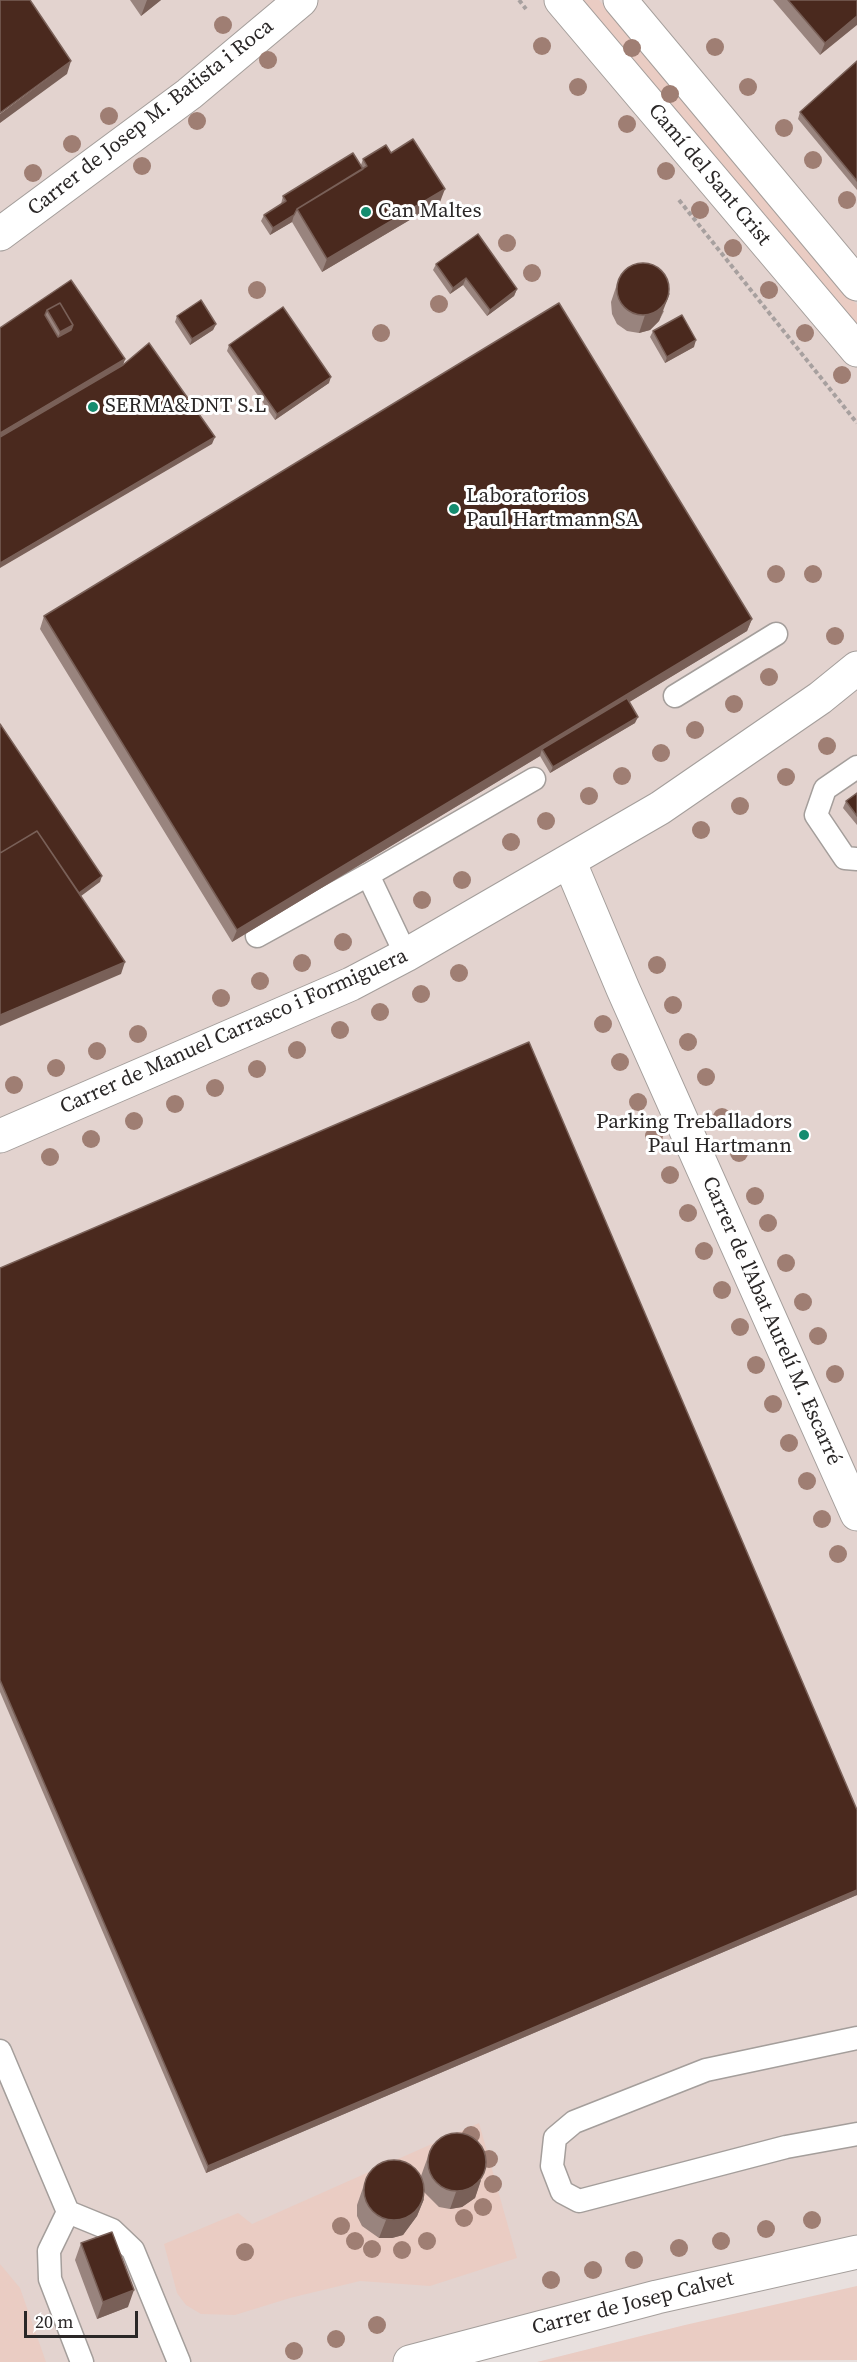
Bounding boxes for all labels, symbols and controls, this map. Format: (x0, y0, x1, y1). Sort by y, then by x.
street label: Carrer de Josep M. Batista i Roca (23, 14, 279, 222)
street label: Camí del Sant Crist (642, 99, 776, 251)
place label: Can Maltes (378, 199, 482, 225)
marker: Can Maltes (359, 205, 373, 219)
place label: SERMA&DNT S.L (105, 394, 267, 420)
marker: SERMA&DNT S.L (86, 400, 100, 414)
place label: Laboratorios Paul Hartmann SA (466, 484, 639, 534)
marker: Laboratorios Paul Hartmann SA (447, 502, 461, 516)
street label: Carrer de Manuel Carrasco i Formiguera (56, 944, 412, 1120)
place label: Parking Treballadors Paul Hartmann (596, 1110, 792, 1160)
marker: Parking Treballadors Paul Hartmann (797, 1128, 811, 1142)
street label: Carrer de l'Abat Aurelí M. Escarré (696, 1173, 846, 1469)
street label: Carrer de Josep Calvet (530, 2267, 736, 2341)
scale bar (27, 2299, 141, 2337)
text: 20 m (35, 2309, 73, 2334)

